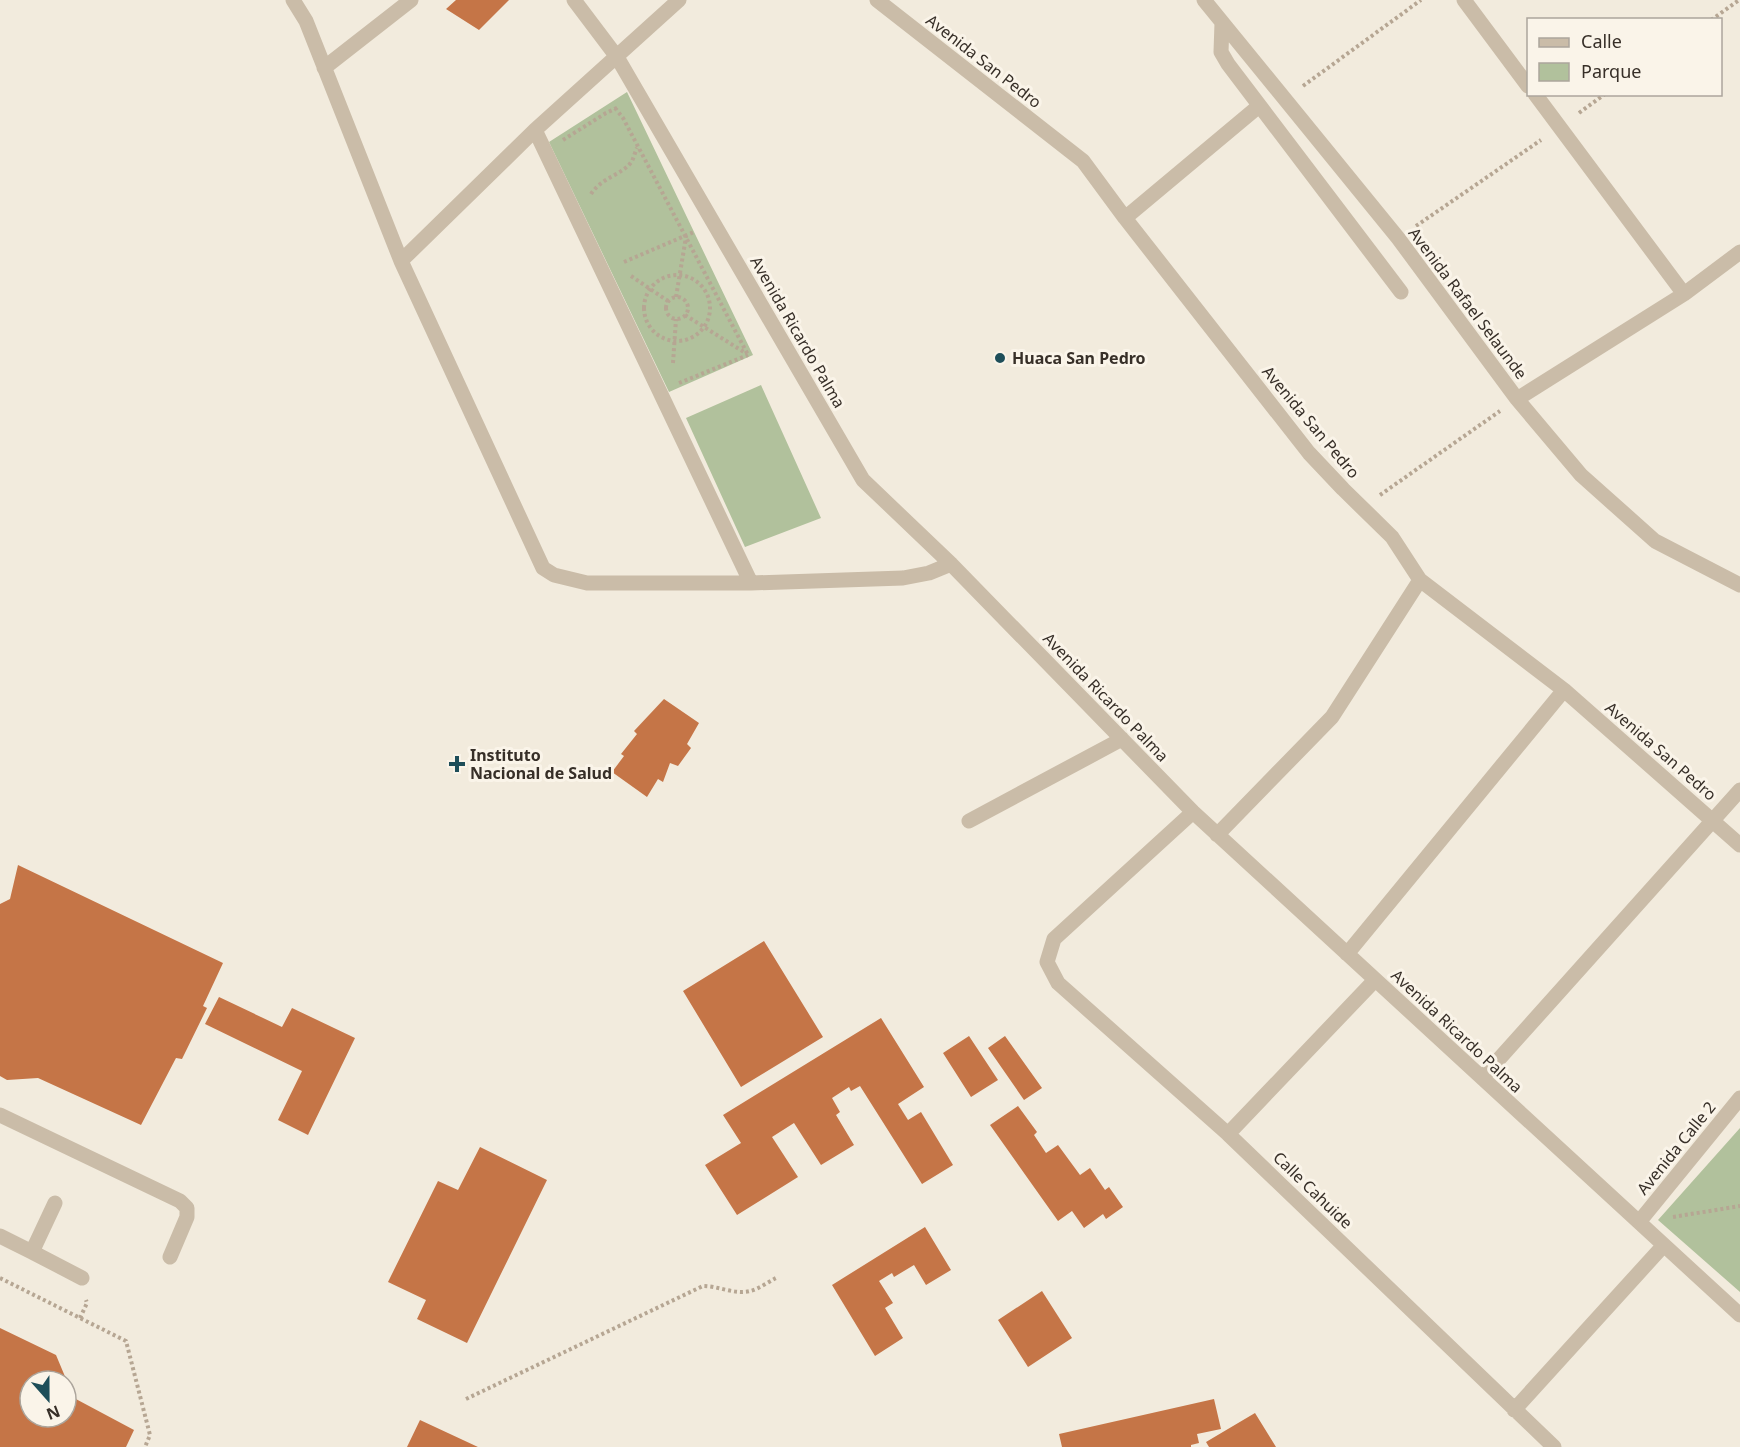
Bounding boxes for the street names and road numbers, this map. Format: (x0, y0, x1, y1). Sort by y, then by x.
street label: Avenida San Pedro (922, 9, 1046, 113)
street label: Avenida Rafael Selaunde (1404, 223, 1532, 383)
street label: Avenida Ricardo Palma (746, 252, 850, 412)
street label: Avenida San Pedro (1257, 361, 1365, 483)
street label: Avenida Ricardo Palma (1038, 628, 1174, 766)
street label: Avenida San Pedro (1601, 697, 1721, 805)
street label: Avenida Ricardo Palma (1387, 964, 1527, 1098)
street label: Avenida Calle 2 (1632, 1097, 1720, 1199)
street label: Calle Cahuide (1269, 1147, 1357, 1233)

